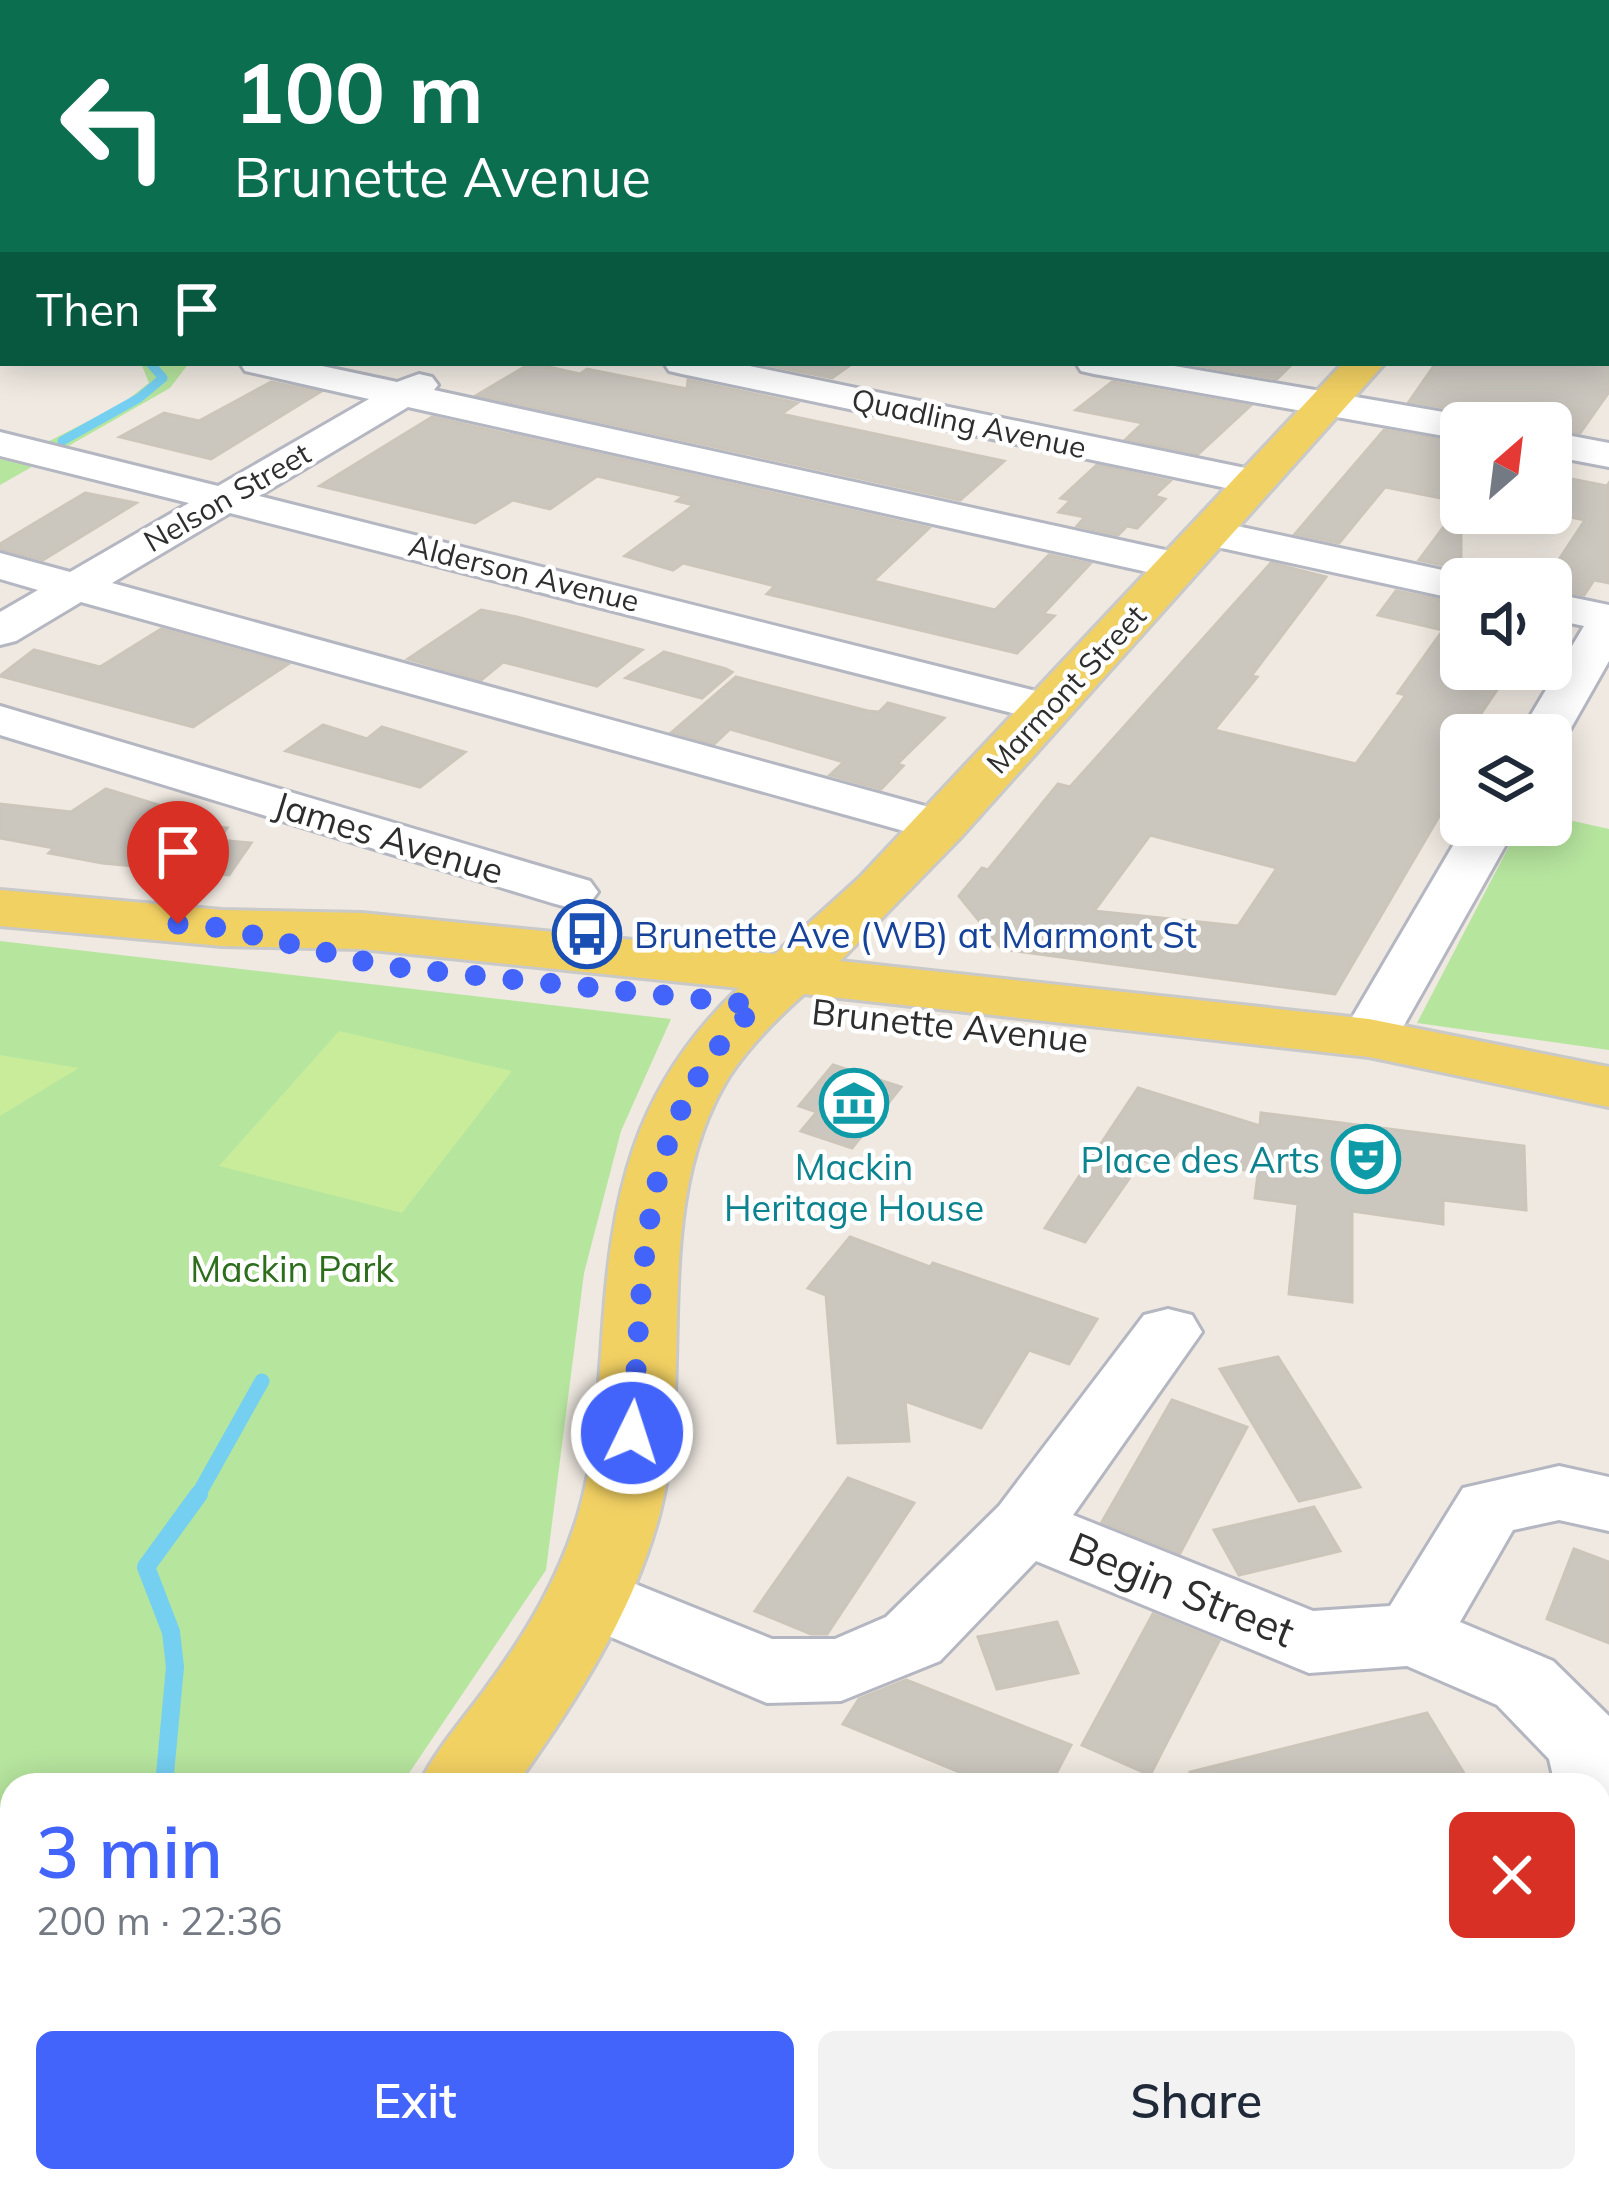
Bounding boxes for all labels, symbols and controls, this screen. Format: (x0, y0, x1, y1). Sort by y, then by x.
text: 100 m (234, 39, 484, 144)
icon: left (36, 48, 192, 204)
text: Brunette Avenue (234, 143, 651, 211)
icon: arrive (164, 276, 230, 342)
text: Then (36, 281, 140, 337)
street label: Quadling Avenue (848, 380, 1090, 466)
north arrow (1440, 402, 1572, 534)
map controls (1440, 402, 1572, 846)
street label: Nelson Street (137, 434, 317, 560)
street label: Alderson Avenue (405, 526, 643, 620)
button: sound (1440, 558, 1572, 690)
street label: Marmont Street (978, 597, 1154, 781)
button: layers (1440, 714, 1572, 846)
street label: James Avenue (269, 781, 509, 893)
pin (127, 801, 229, 924)
icon: arrive (145, 819, 211, 885)
bus stop icon: Brunette Ave (WB) at Marmont St (552, 899, 622, 969)
place label: Brunette Ave (WB) at Marmont St (634, 912, 1197, 957)
street label: Brunette Avenue (809, 988, 1091, 1062)
museum icon: Mackin Heritage House (819, 1068, 889, 1138)
theatre icon: Place des Arts (1331, 1124, 1401, 1194)
place label: Place des Arts (1081, 1137, 1320, 1182)
place label: Mackin Heritage House (724, 1144, 984, 1230)
park label: Mackin Park (190, 1246, 394, 1291)
position arrow (569, 1370, 695, 1496)
street label: Begin Street (1062, 1520, 1302, 1658)
text: 3 min (36, 1806, 223, 1896)
button: close (1449, 1812, 1575, 1938)
text: 200 m · 22:36 (36, 1896, 282, 1945)
button: Exit (36, 2031, 794, 2169)
button: Share (818, 2031, 1575, 2169)

